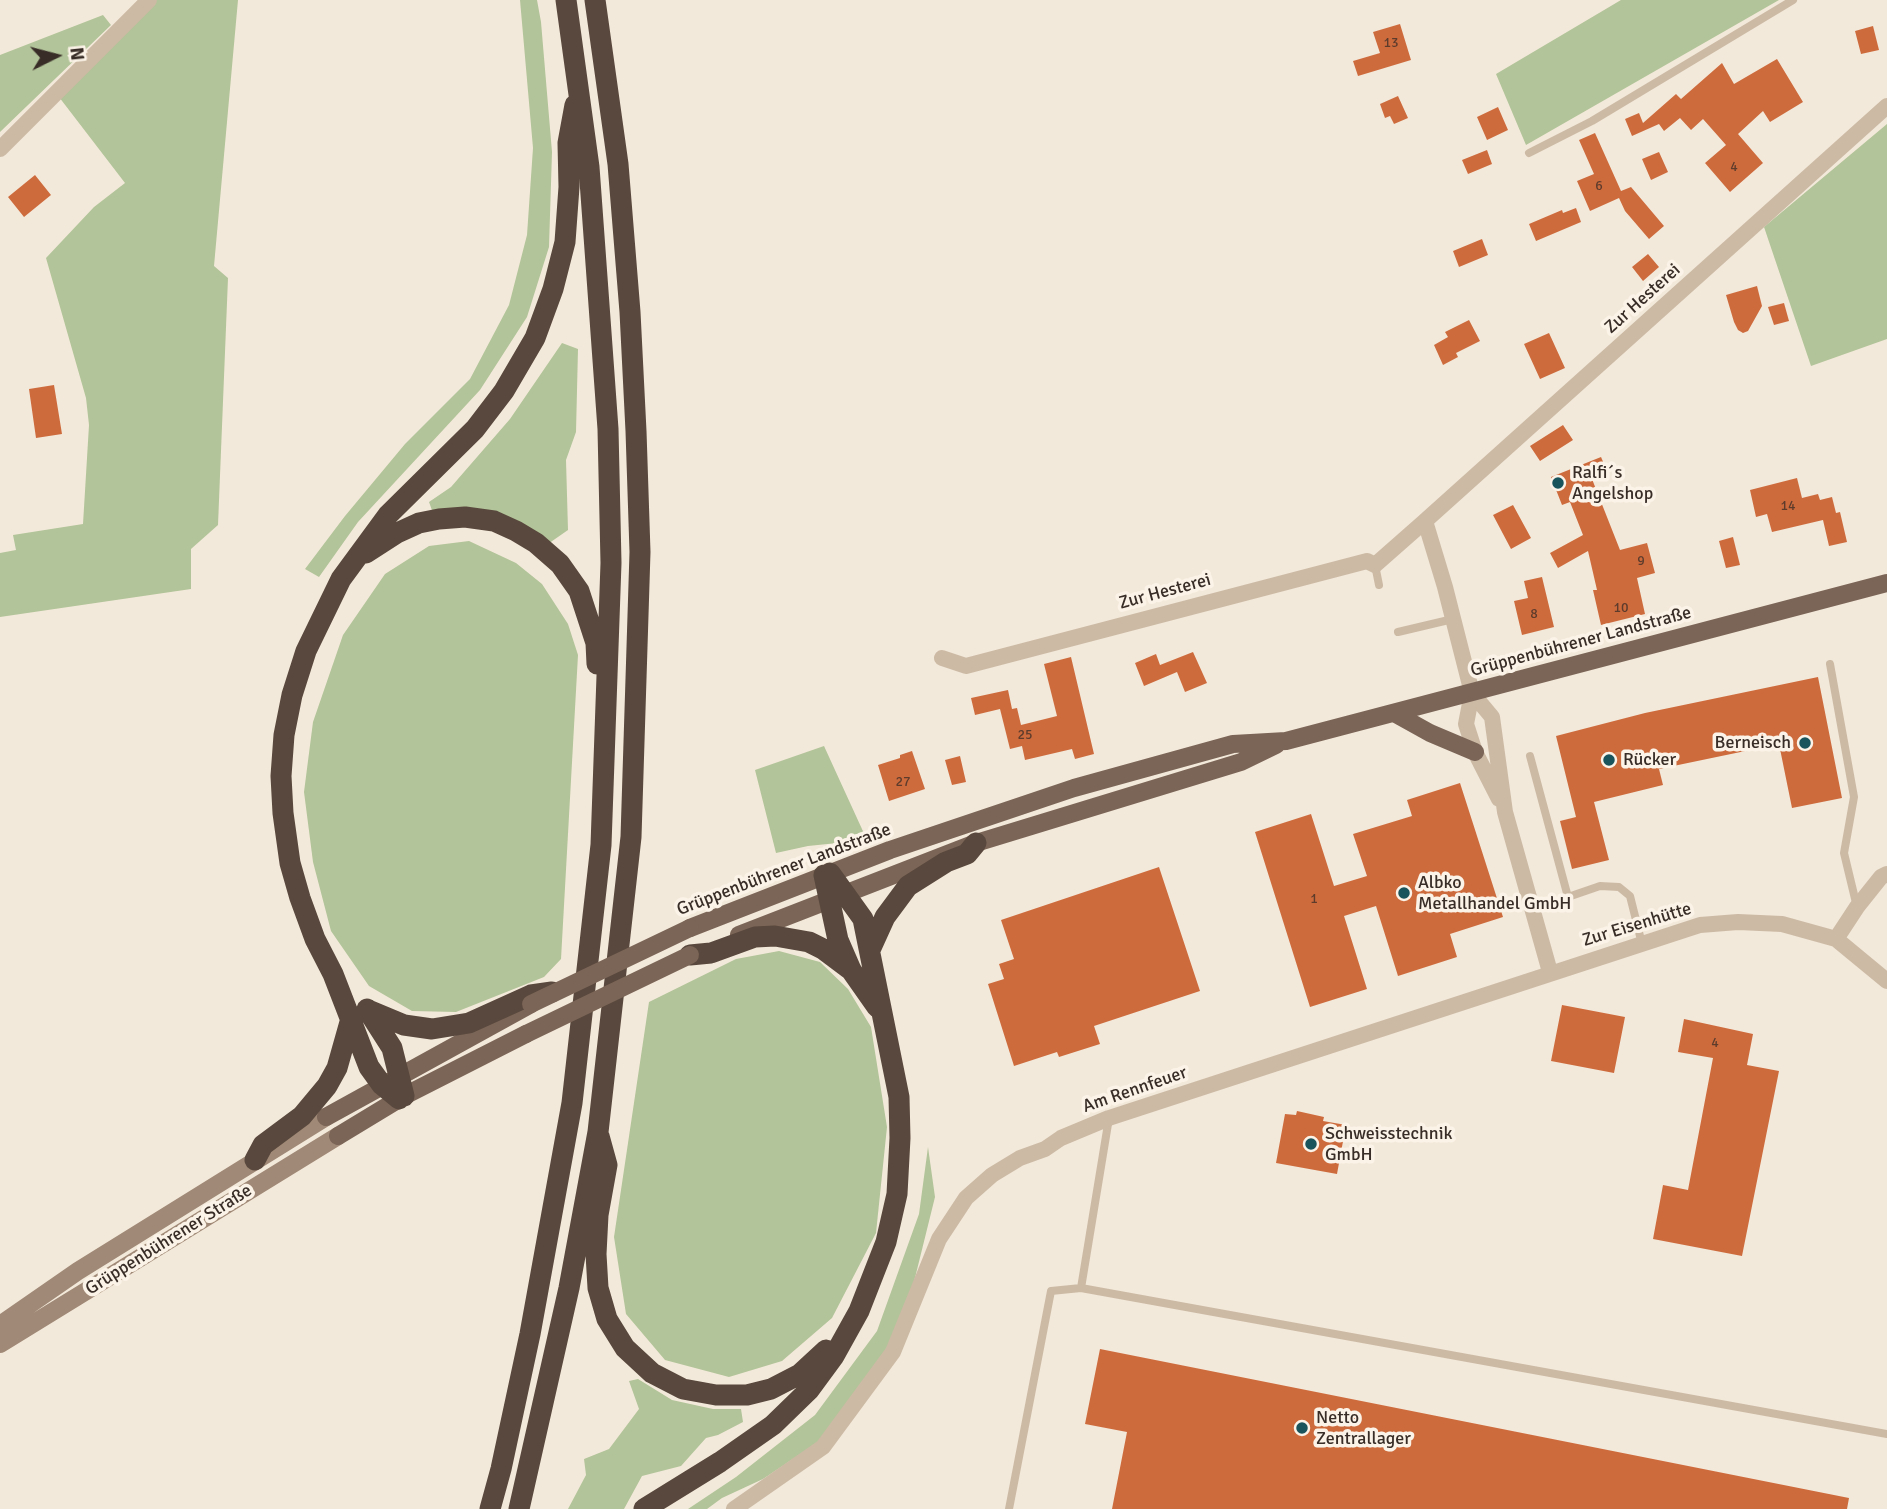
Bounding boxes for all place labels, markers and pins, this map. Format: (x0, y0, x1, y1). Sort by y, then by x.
place label: Ralfi´s Angelshop (1572, 462, 1653, 504)
marker: Ralfi´s Angelshop (1550, 475, 1566, 491)
place label: Berneisch (1715, 732, 1791, 754)
marker: Berneisch (1797, 735, 1813, 751)
place label: Rücker (1623, 749, 1676, 771)
marker: Rücker (1601, 752, 1617, 768)
place label: Albko Metallhandel GmbH (1418, 872, 1571, 914)
marker: Albko Metallhandel GmbH (1396, 885, 1412, 901)
place label: Schweisstechnik GmbH (1325, 1123, 1453, 1166)
marker: Schweisstechnik GmbH (1303, 1136, 1319, 1152)
place label: Netto Zentrallager (1316, 1407, 1411, 1450)
marker: Netto Zentrallager (1294, 1420, 1310, 1436)

